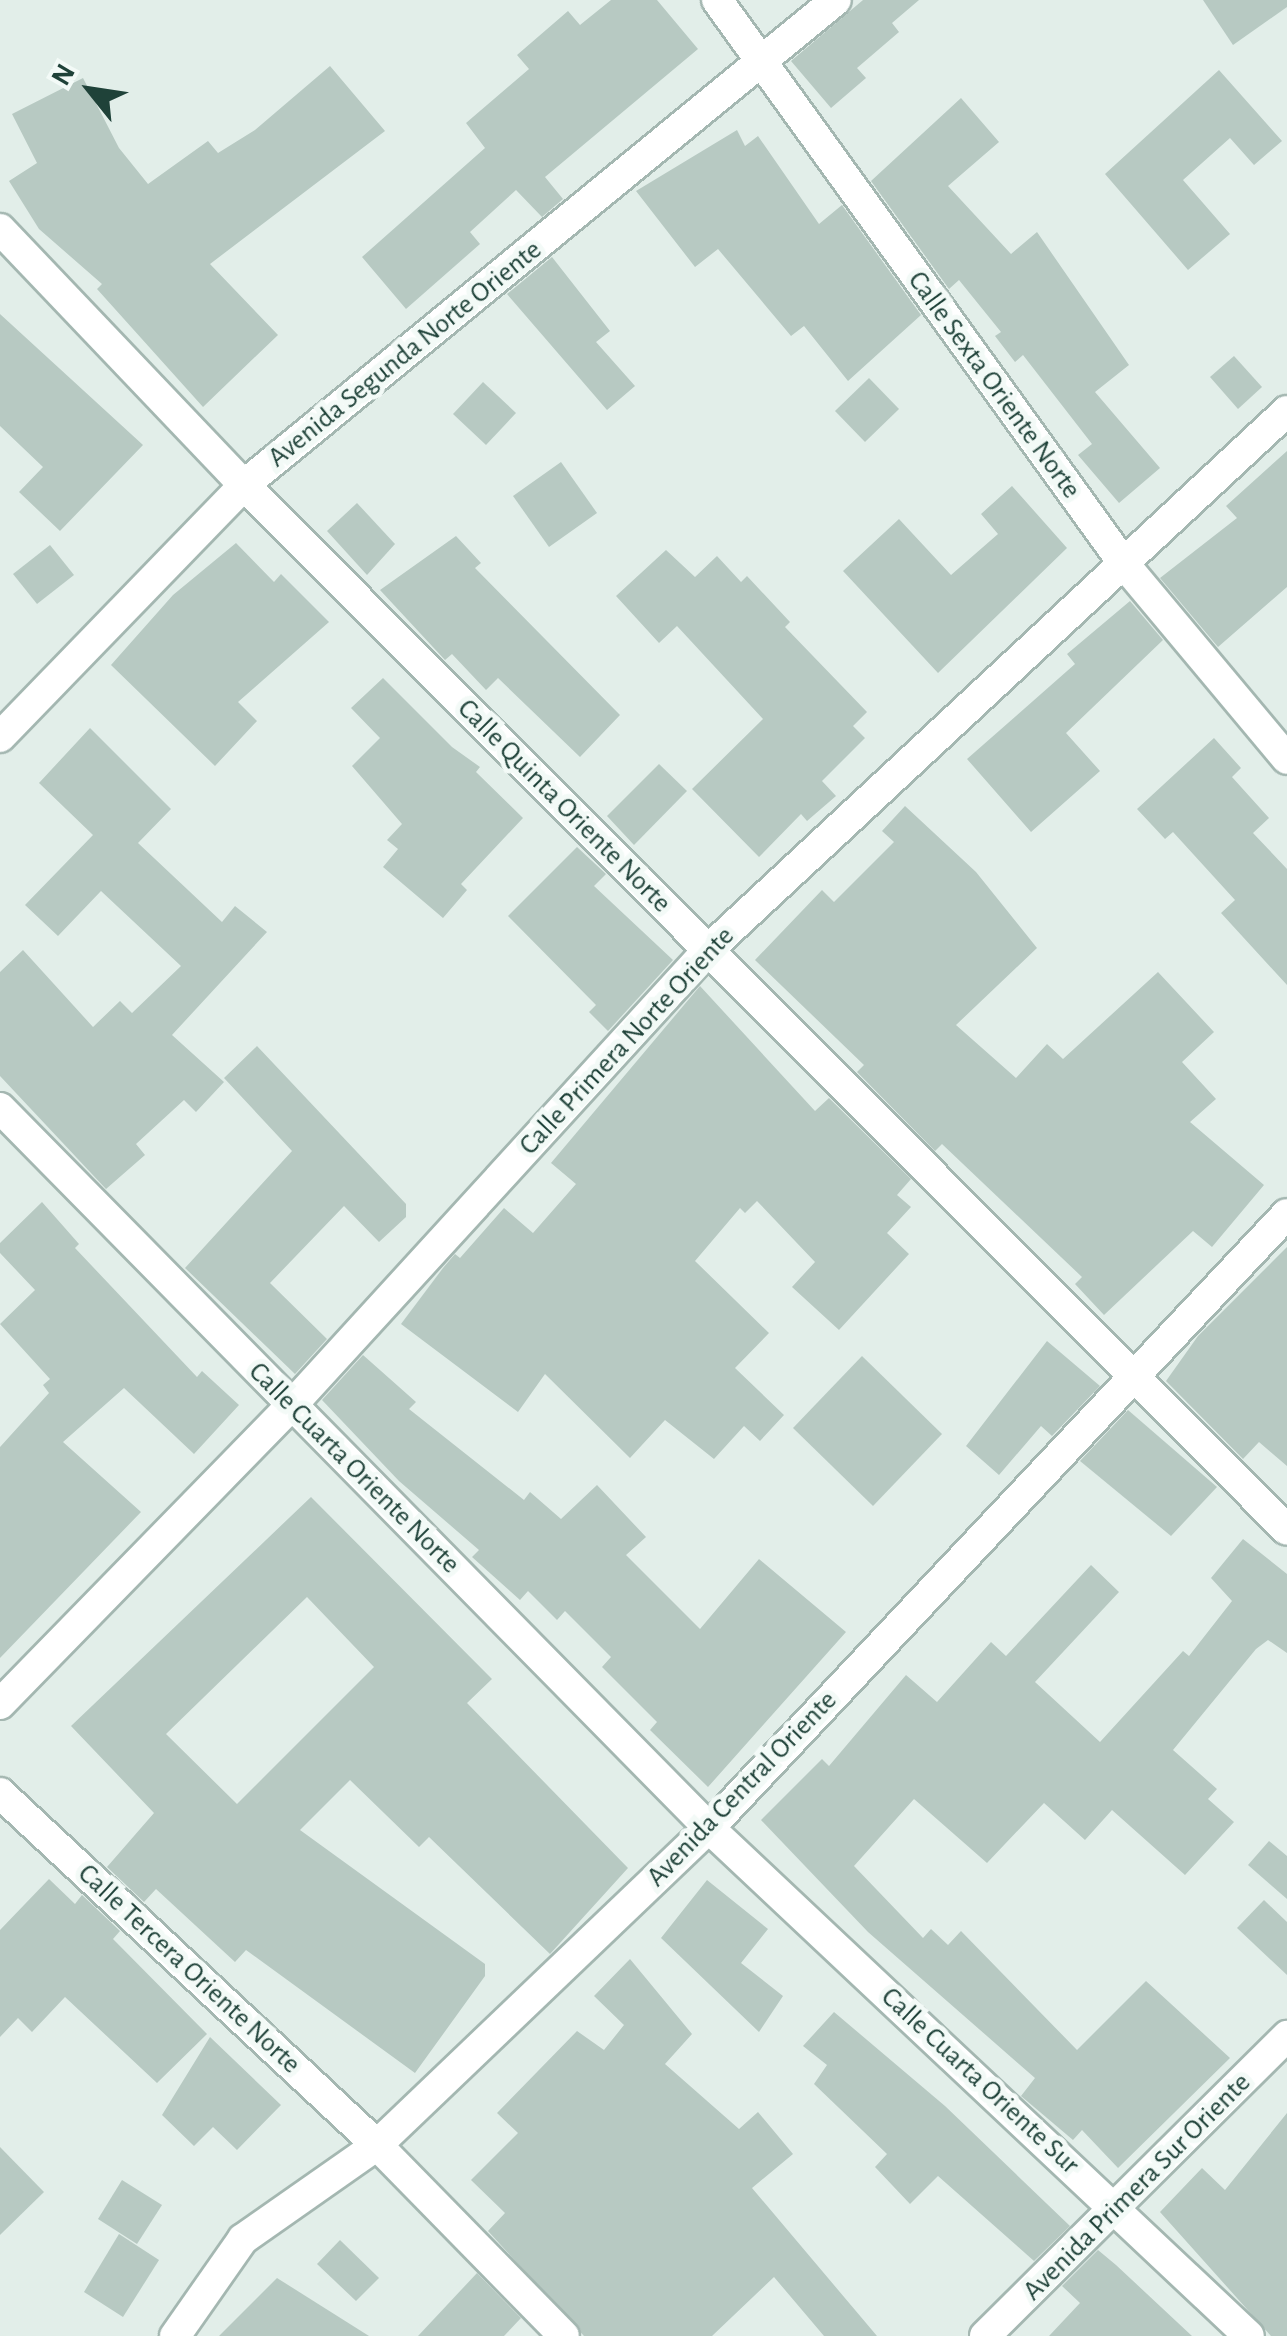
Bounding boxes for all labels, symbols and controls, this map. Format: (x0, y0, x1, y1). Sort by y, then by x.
north arrow (40, 40, 140, 140)
text: N (47, 60, 81, 90)
street label: Avenida Segunda Norte Oriente (261, 233, 549, 475)
street label: Calle Sexta Oriente Norte (900, 265, 1088, 505)
street label: Calle Quinta Oriente Norte (450, 692, 678, 920)
street label: Calle Primera Norte Oriente (512, 920, 742, 1162)
street label: Calle Cuarta Oriente Norte (241, 1355, 467, 1581)
street label: Avenida Central Oriente (640, 1684, 844, 1894)
street label: Calle Tercera Oriente Norte (71, 1857, 307, 2081)
street label: Calle Cuarta Oriente Sur (874, 1980, 1086, 2182)
street label: Avenida Primera Sur Oriente (1016, 2066, 1258, 2308)

